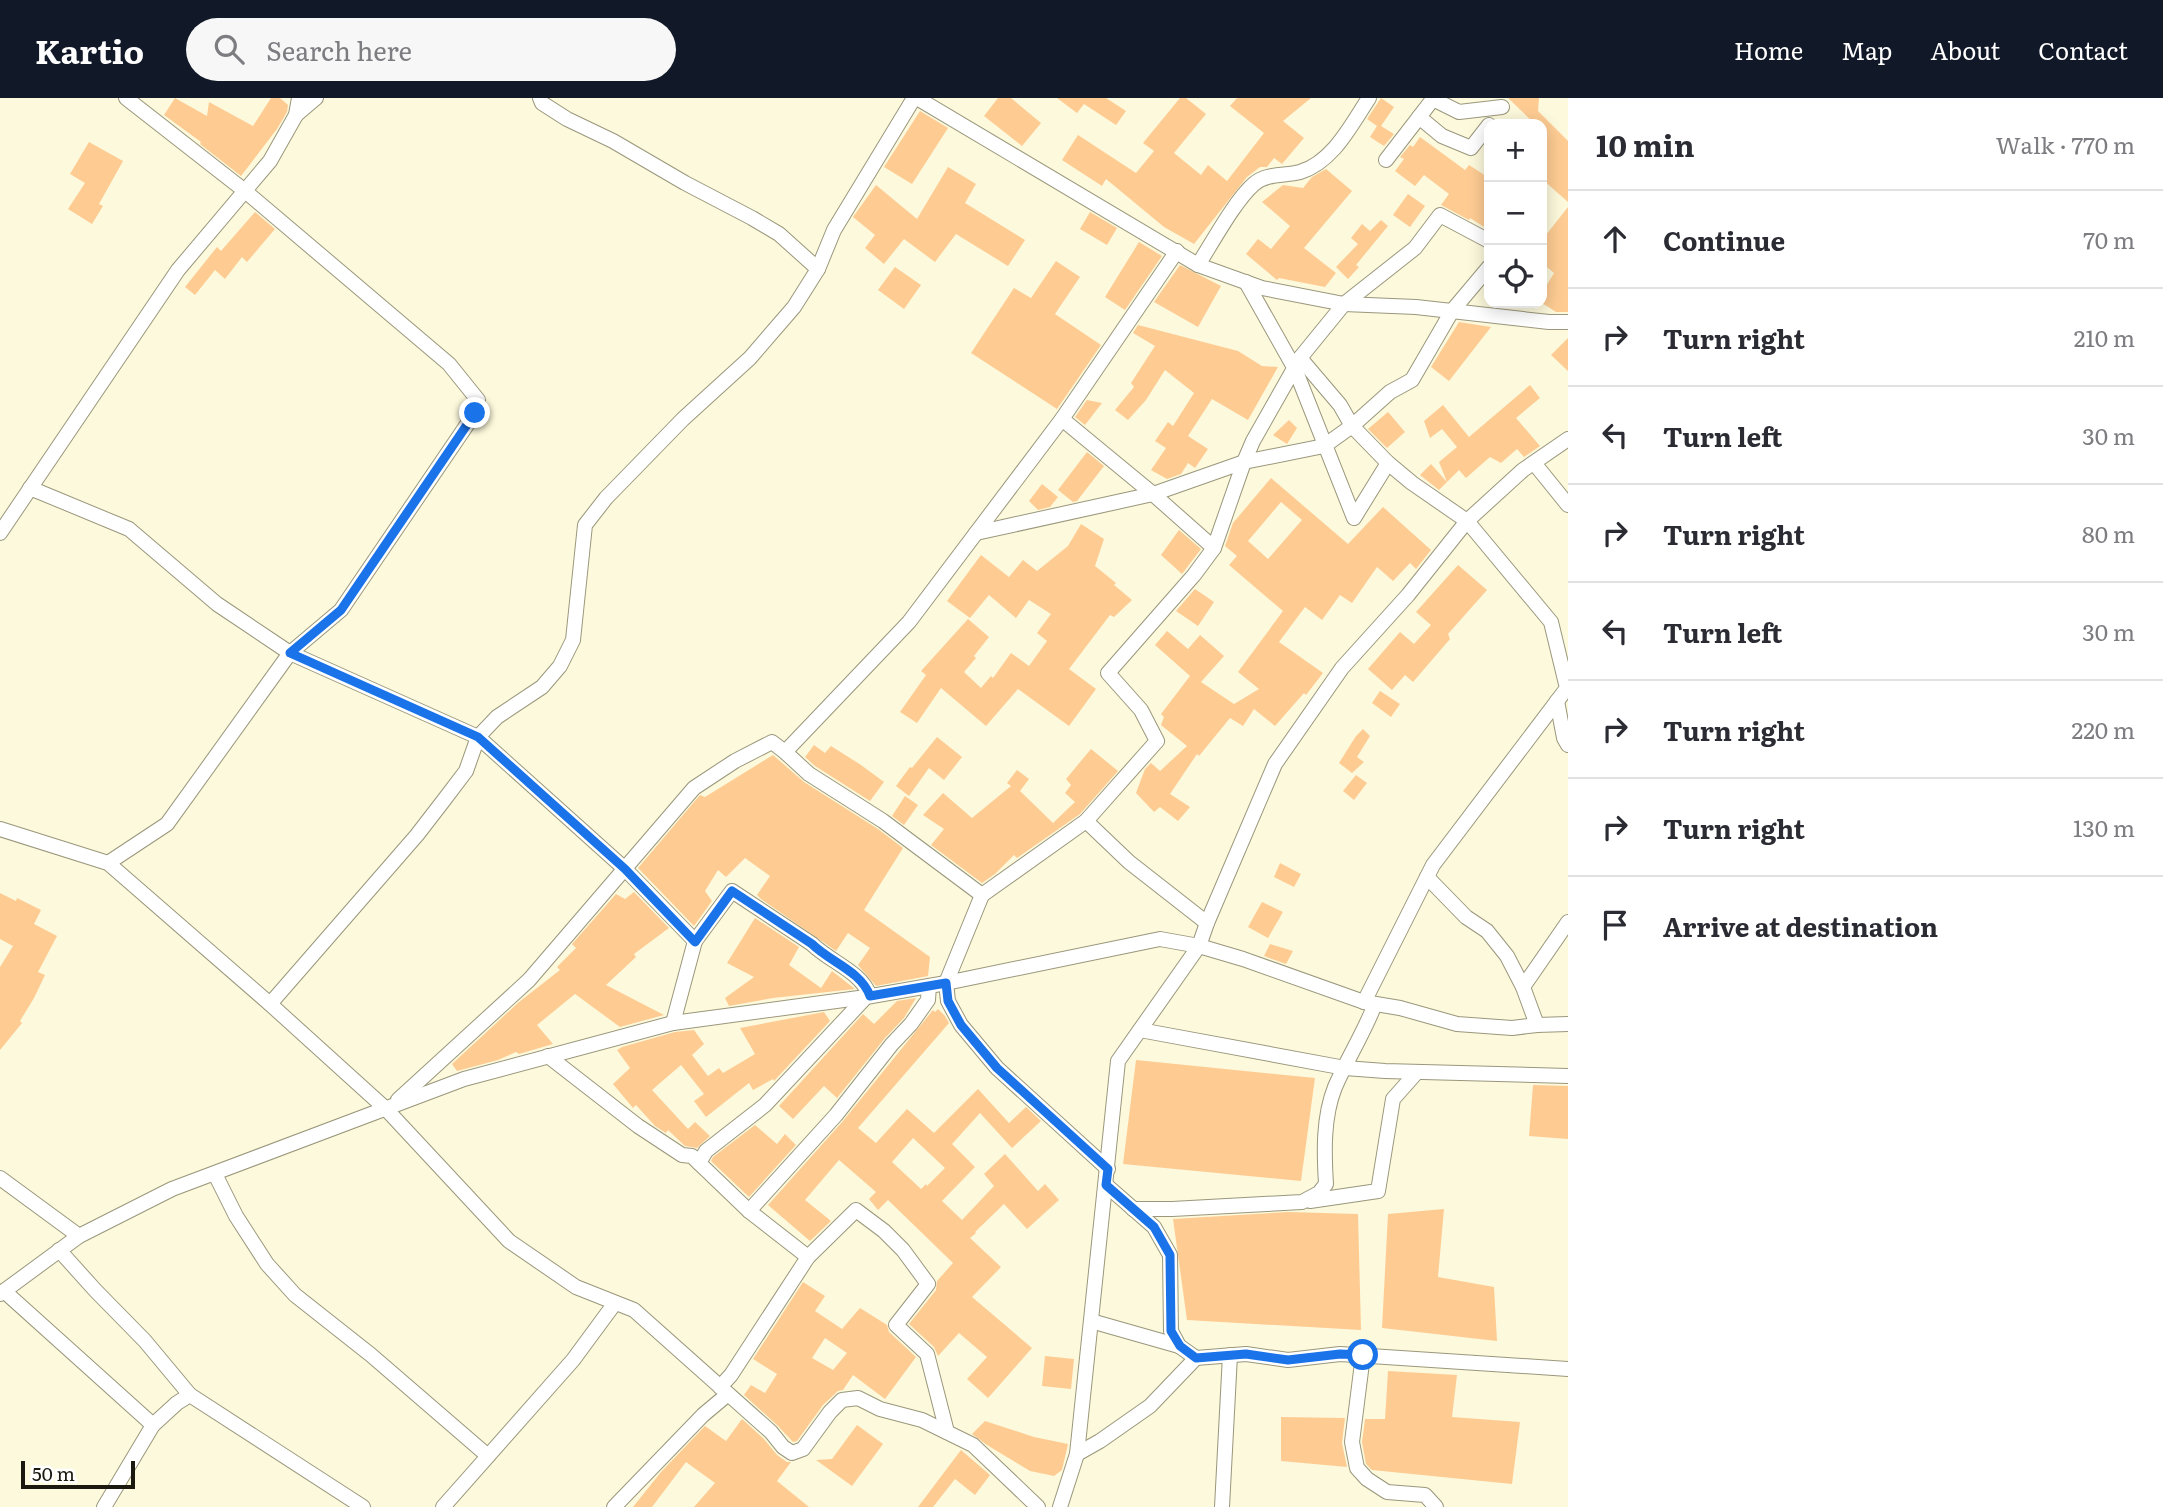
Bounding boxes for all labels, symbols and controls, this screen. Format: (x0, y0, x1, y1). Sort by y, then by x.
search box (186, 18, 676, 81)
text: Kartio (35, 25, 144, 74)
icon: search (210, 30, 248, 68)
text: Search here (266, 30, 412, 69)
text: Home (1734, 32, 1803, 67)
text: Map (1841, 32, 1892, 67)
text: About (1930, 32, 2000, 67)
text: Contact (2038, 32, 2128, 67)
map controls (1484, 119, 1547, 308)
button: + (1484, 119, 1547, 182)
text: 10 min (1596, 122, 1695, 166)
text: Walk · 770 m (1996, 127, 2135, 161)
button: − (1484, 182, 1547, 245)
icon: ahead (1596, 220, 1634, 258)
text: Continue (1663, 220, 1785, 259)
text: 70 m (2083, 222, 2135, 256)
button: locate (1484, 245, 1547, 308)
icon: right (1596, 318, 1634, 356)
text: Turn right (1663, 318, 1805, 357)
text: 210 m (2074, 320, 2135, 354)
route end (459, 397, 490, 428)
icon: left (1596, 416, 1634, 454)
text: Turn left (1663, 416, 1782, 455)
text: 30 m (2082, 418, 2135, 452)
icon: right (1596, 514, 1634, 552)
text: Turn right (1663, 514, 1805, 553)
text: 80 m (2082, 516, 2135, 550)
icon: left (1596, 612, 1634, 650)
text: Turn left (1663, 612, 1782, 651)
text: 30 m (2082, 614, 2135, 648)
icon: right (1596, 710, 1634, 748)
text: Turn right (1663, 710, 1805, 749)
text: 220 m (2071, 712, 2135, 746)
icon: right (1596, 808, 1634, 846)
text: Turn right (1663, 808, 1805, 847)
text: 130 m (2073, 810, 2135, 844)
icon: arrive (1596, 906, 1634, 944)
text: Arrive at destination (1663, 906, 1938, 945)
route start (1347, 1339, 1378, 1370)
scale bar (21, 1458, 135, 1490)
text: 50 m (32, 1459, 75, 1487)

